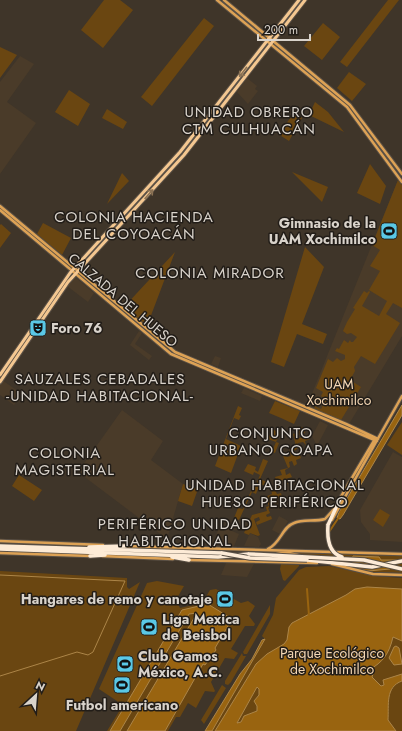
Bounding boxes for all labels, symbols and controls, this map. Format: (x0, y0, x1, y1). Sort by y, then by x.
scale bar (258, 16, 310, 42)
text: 200 m (264, 21, 298, 39)
one-way arrow (238, 67, 247, 78)
district label: UNIDAD OBRERO CTM CULHUACÁN (182, 101, 316, 140)
one-way arrow (144, 189, 154, 199)
district label: COLONIA HACIENDA DEL COYOACÁN (54, 206, 214, 245)
place label: Gimnasio de la UAM Xochimilco (269, 213, 376, 249)
sports icon: Gimnasio de la UAM Xochimilco (379, 221, 399, 241)
street label: CALZADA DEL HUESO (64, 248, 182, 352)
district label: COLONIA MIRADOR (135, 262, 285, 284)
theatre icon: Foro 76 (28, 318, 48, 338)
place label: Foro 76 (51, 318, 102, 338)
district label: SAUZALES CEBADALES -UNIDAD HABITACIONAL- (6, 368, 194, 407)
park label: UAM Xochimilco (307, 374, 372, 410)
district label: CONJUNTO URBANO COAPA (209, 422, 333, 461)
district label: COLONIA MAGISTERIAL (15, 442, 115, 481)
district label: UNIDAD HABITACIONAL HUESO PERIFÉRICO (185, 474, 365, 513)
district label: PERIFÉRICO UNIDAD HABITACIONAL (98, 513, 252, 552)
place label: Hangares de remo y canotaje (21, 589, 212, 609)
sports icon: Hangares de remo y canotaje (215, 589, 235, 609)
place label: Liga Mexica de Beisbol (162, 609, 240, 645)
sports icon: Liga Mexica de Beisbol (139, 617, 159, 637)
park label: Parque Ecológico de Xochimilco (280, 643, 384, 679)
place label: Club Gamos México, A.C. (138, 646, 222, 682)
sports icon: Club Gamos México, A.C. (115, 654, 135, 674)
north arrow (16, 675, 56, 715)
sports icon: Futbol americano (112, 675, 132, 695)
text: N (33, 677, 48, 695)
place label: Futbol americano (66, 695, 178, 715)

